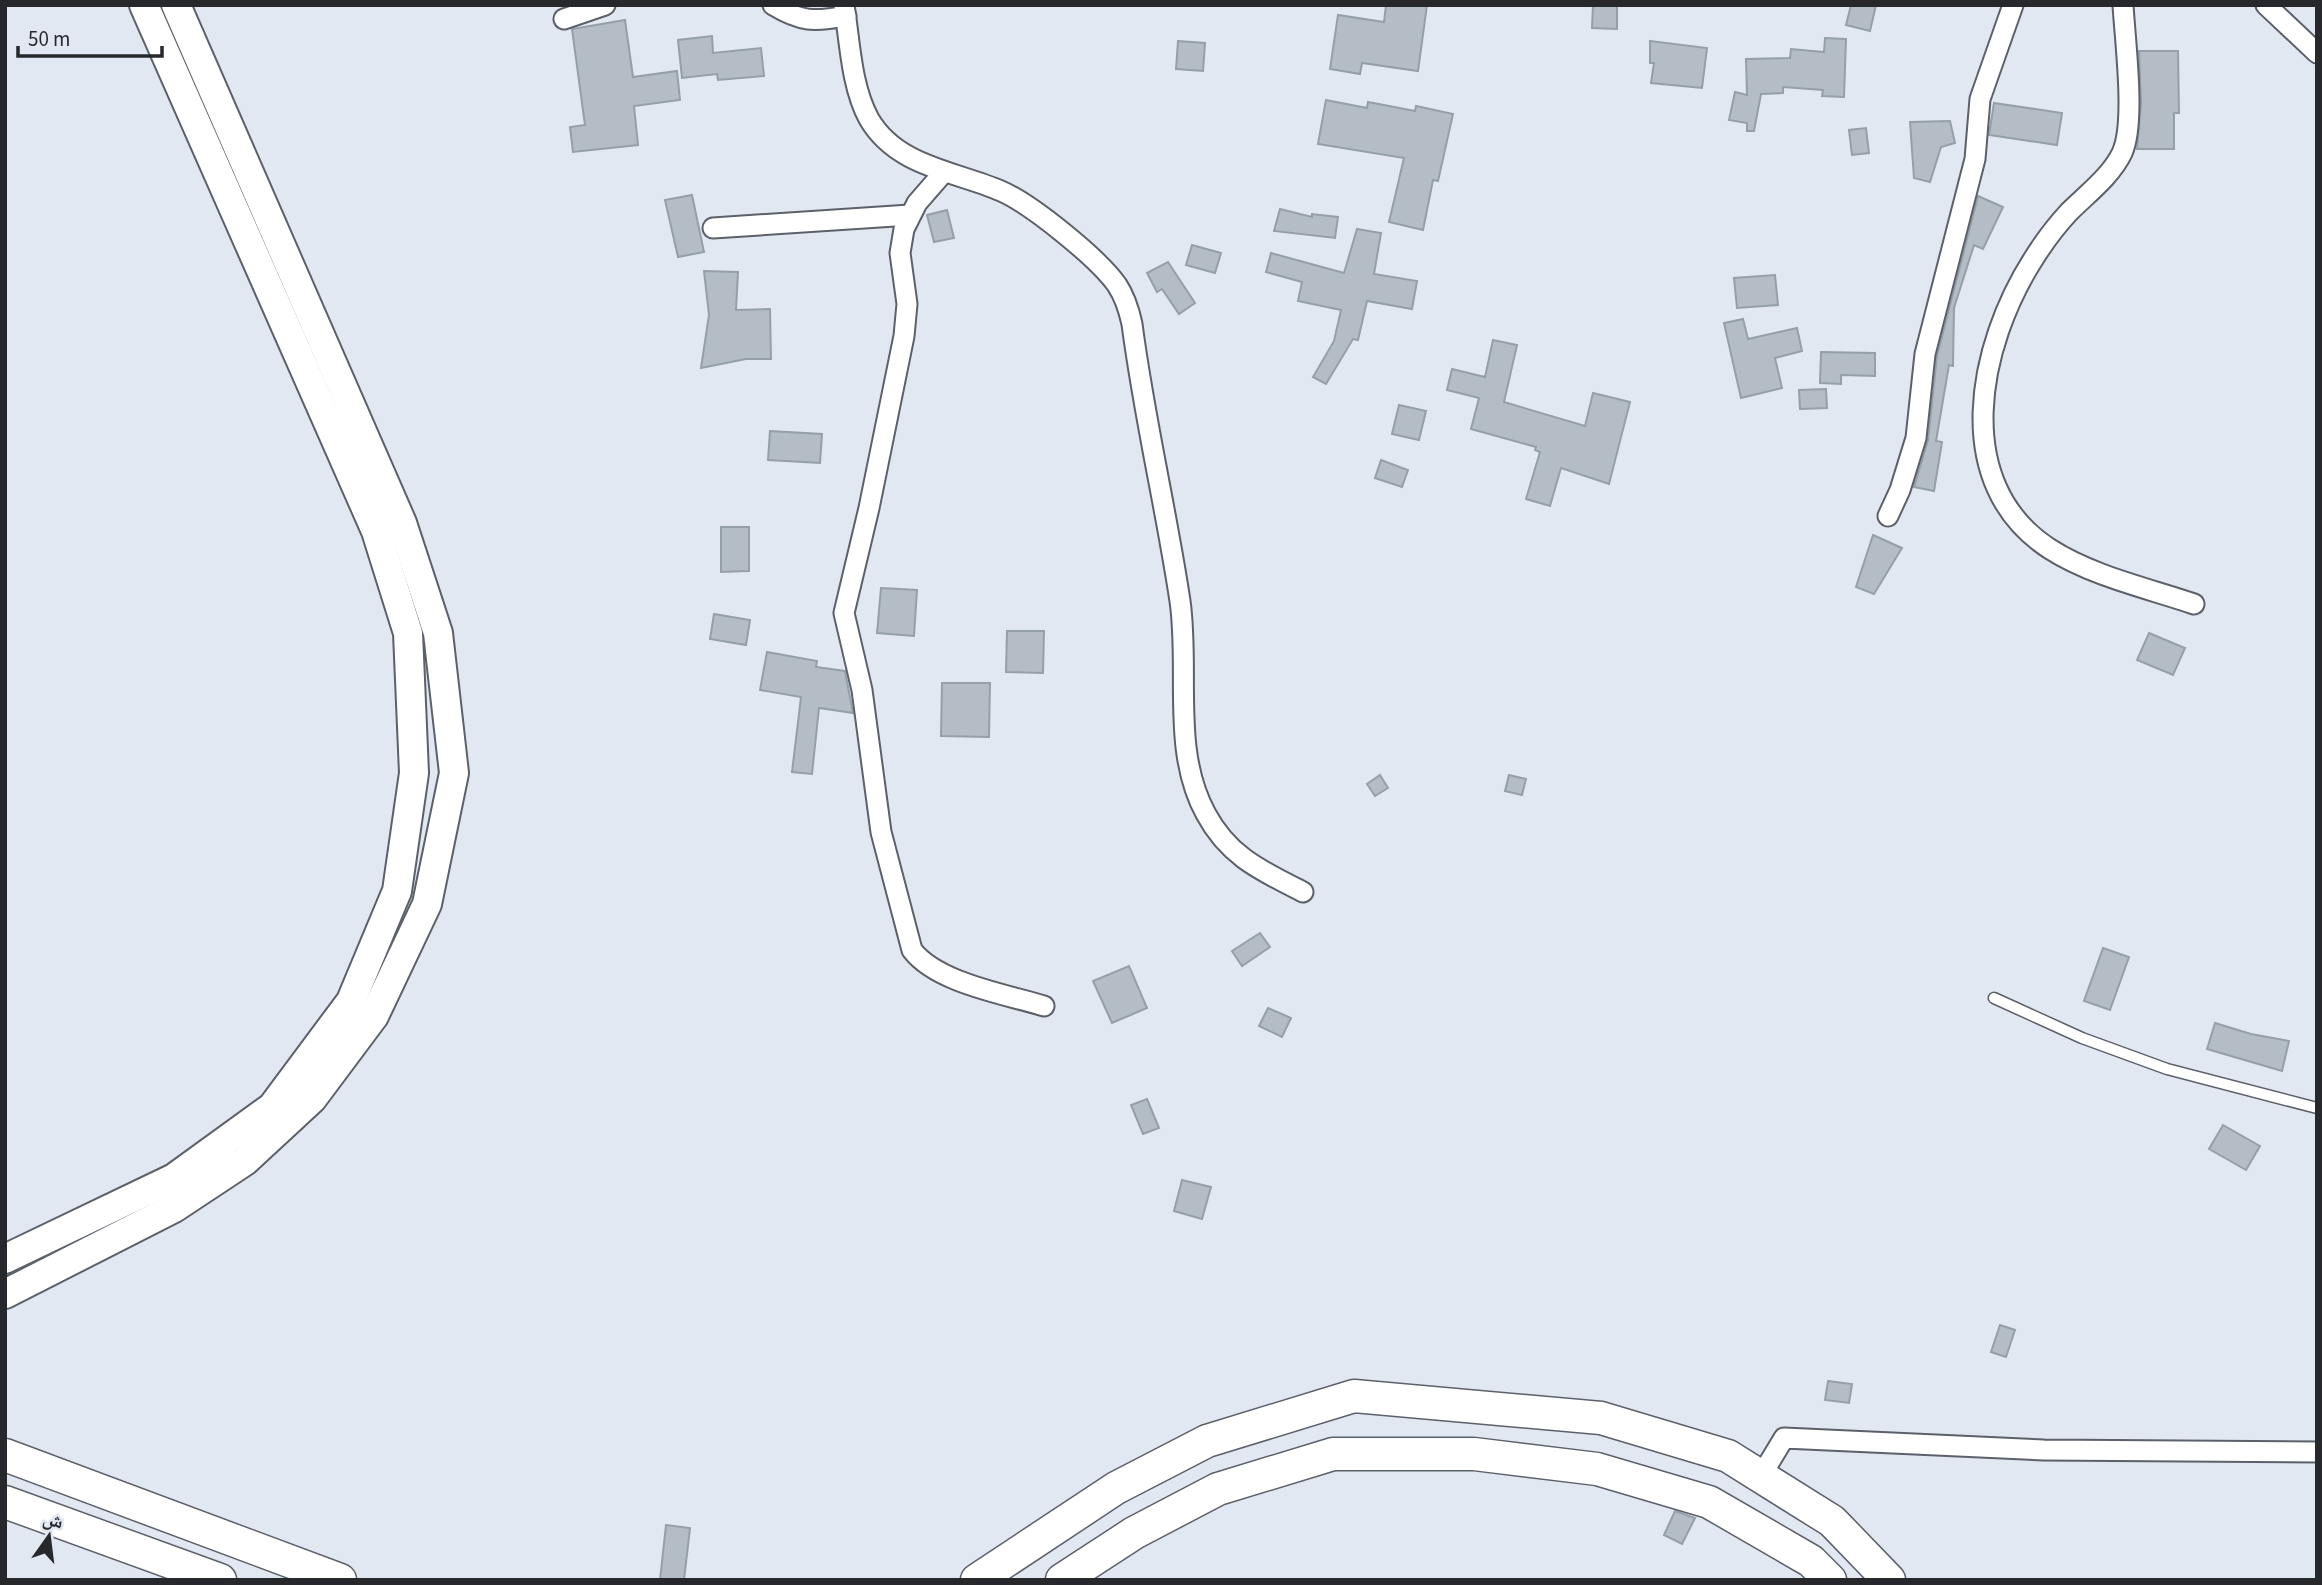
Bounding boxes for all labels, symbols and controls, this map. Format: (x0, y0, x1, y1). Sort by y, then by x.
scale bar (18, 14, 161, 58)
text: 50 m (28, 24, 70, 54)
north arrow (14, 1501, 84, 1571)
text: ش (40, 1505, 66, 1536)

